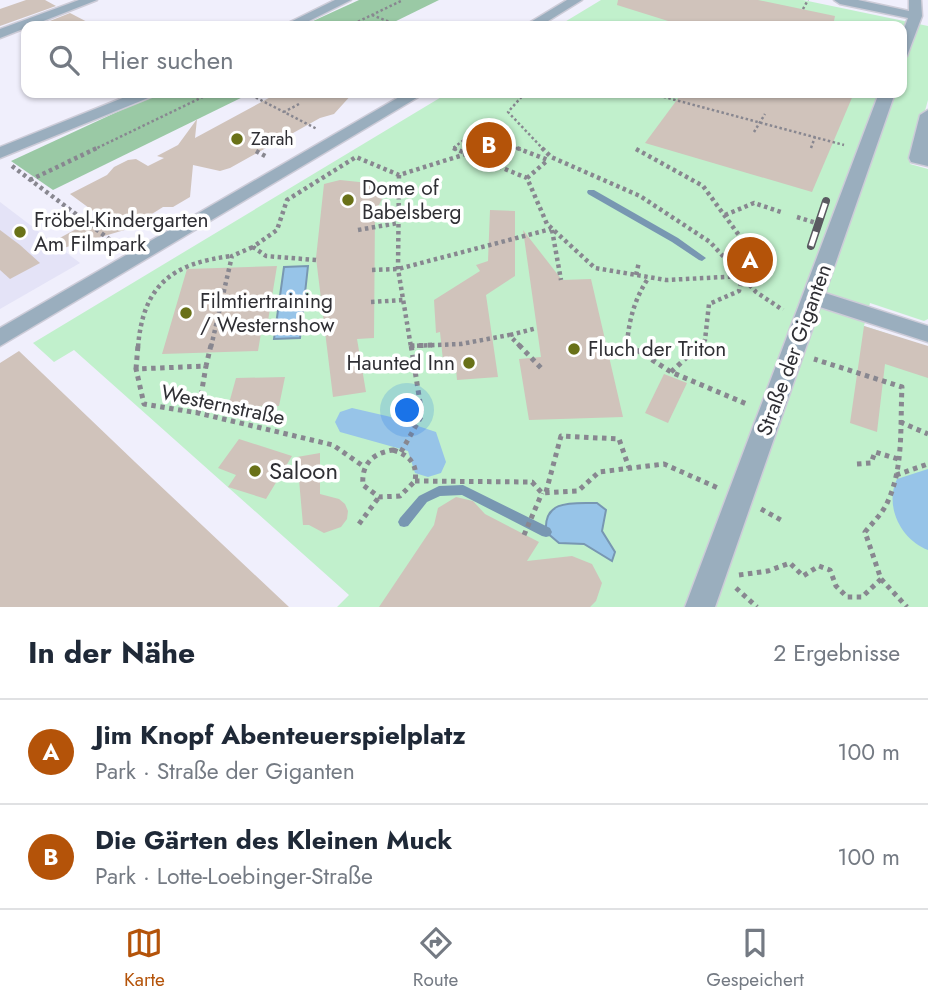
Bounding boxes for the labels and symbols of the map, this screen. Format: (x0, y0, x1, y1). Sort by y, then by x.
pin: B (466, 119, 512, 171)
place label: Zarah (251, 126, 294, 152)
marker: Zarah (229, 131, 245, 147)
place label: Dome of Babelsberg (362, 173, 462, 227)
marker: Dome of Babelsberg (340, 192, 356, 208)
place label: Fröbel-Kindergarten Am Filmpark (34, 205, 209, 259)
marker: Fröbel-Kindergarten Am Filmpark (12, 224, 28, 240)
pin: A (727, 234, 773, 286)
street label: Straße der Giganten (749, 260, 839, 440)
place label: Filmtiertraining / Westernshow (200, 286, 335, 340)
marker: Filmtiertraining / Westernshow (178, 305, 194, 321)
place label: Fluch der Triton (588, 334, 726, 364)
marker: Fluch der Triton (566, 341, 582, 357)
place label: Haunted Inn (347, 348, 455, 378)
marker: Haunted Inn (461, 355, 477, 371)
street label: Westernstraße (158, 377, 288, 433)
your location (390, 393, 424, 427)
place label: Saloon (269, 453, 338, 488)
marker: Saloon (247, 463, 263, 479)

